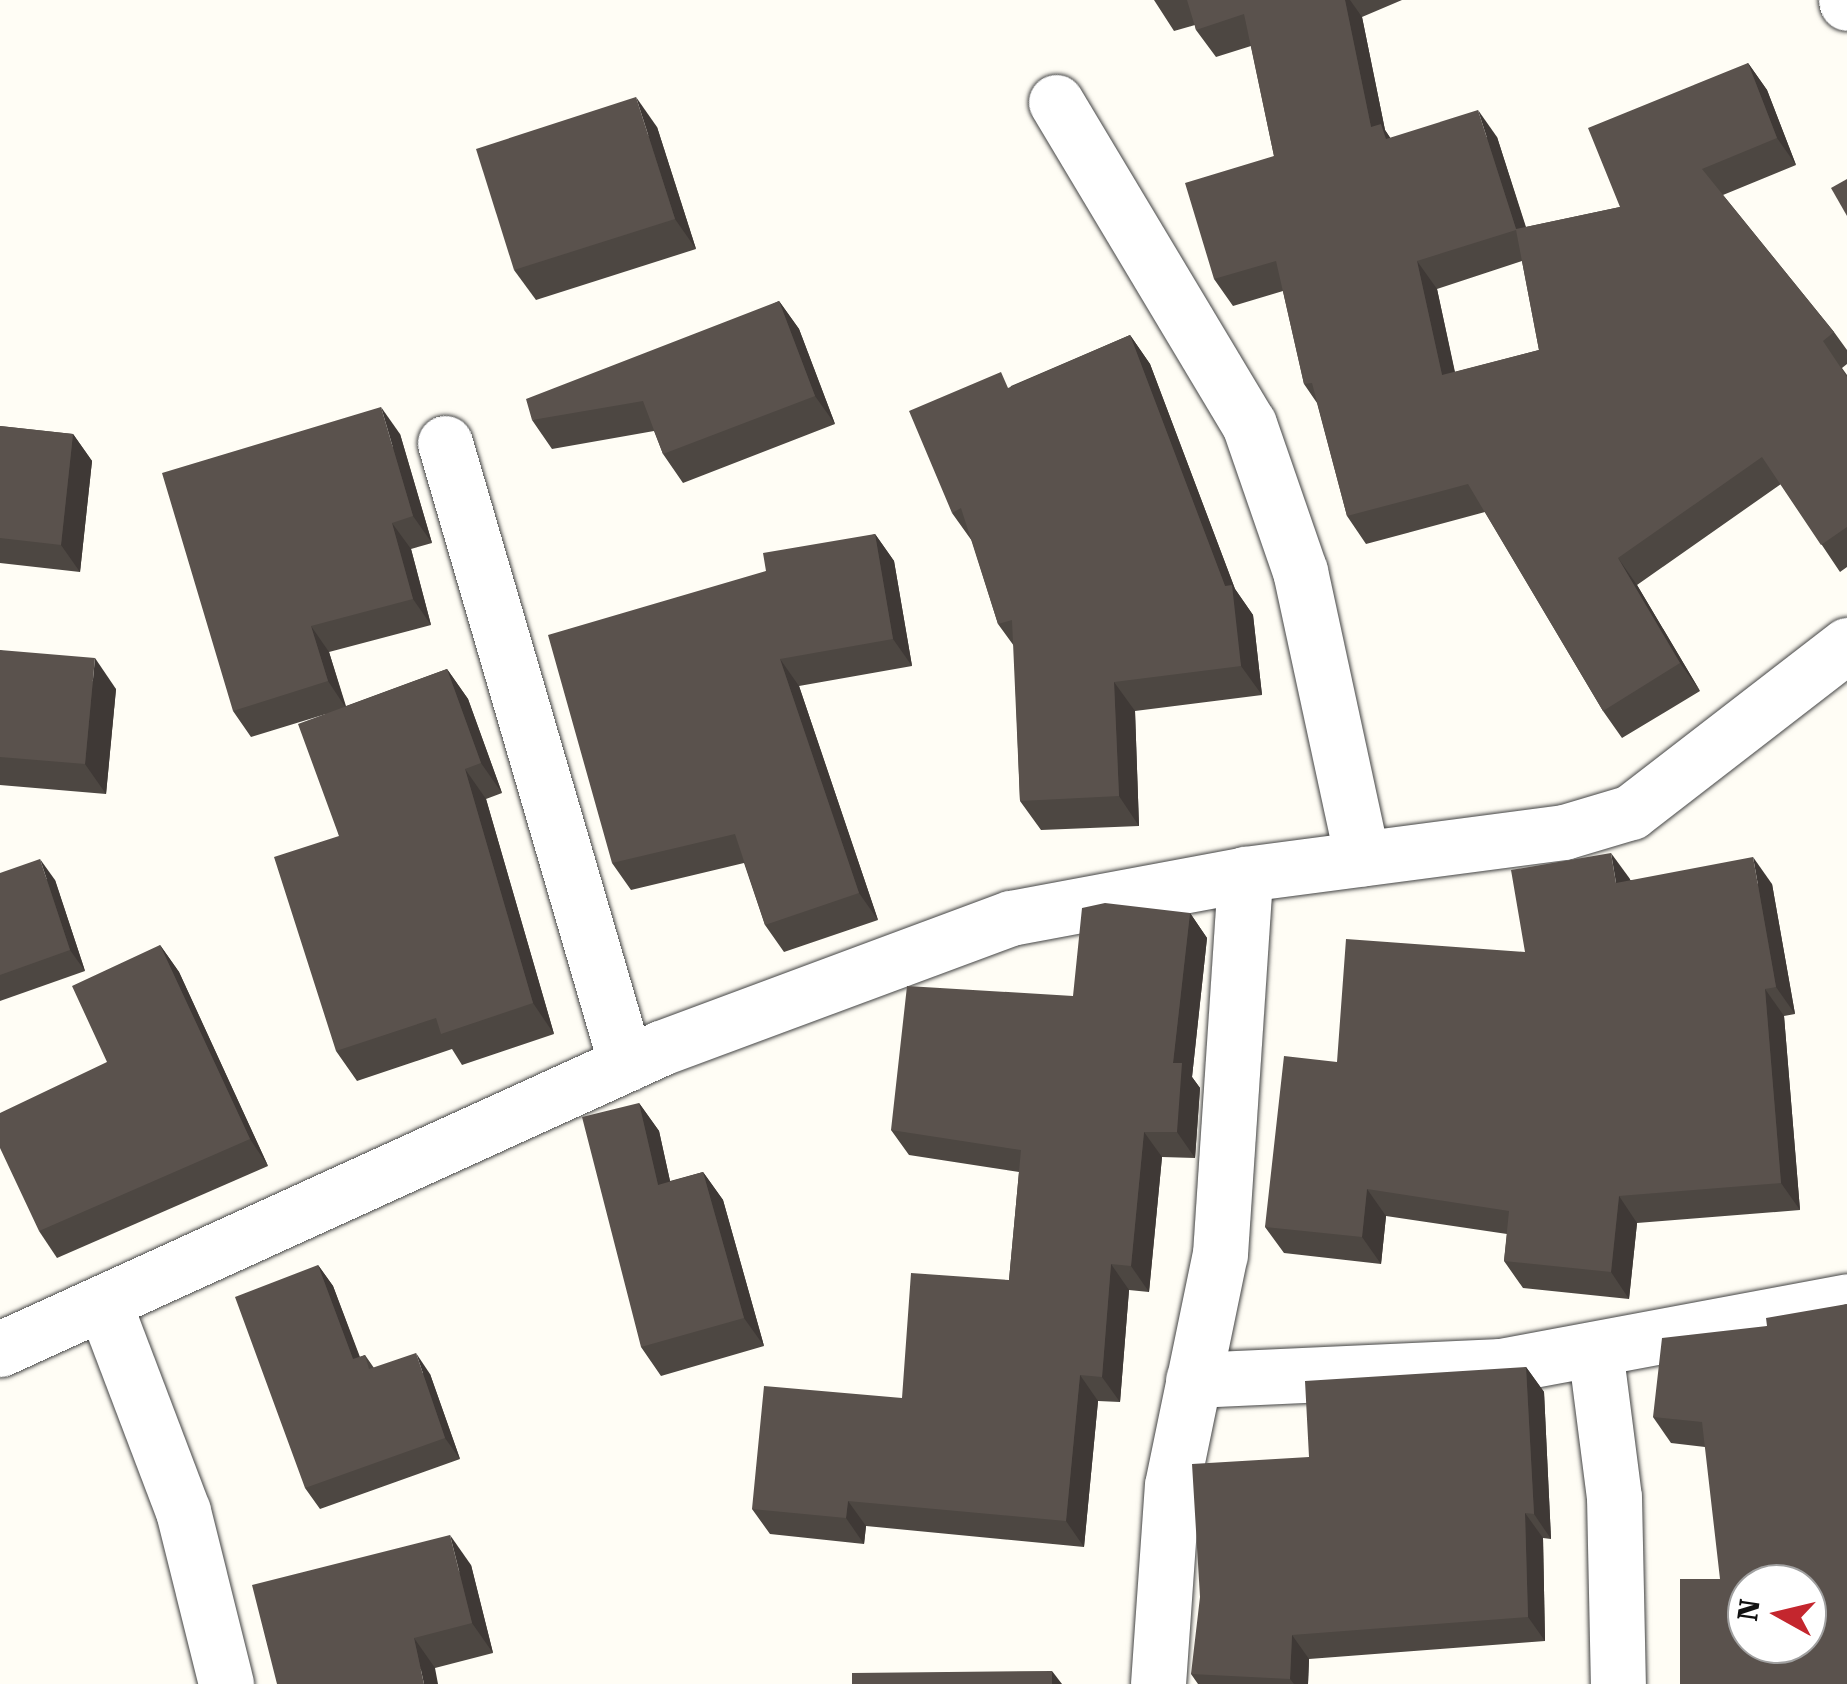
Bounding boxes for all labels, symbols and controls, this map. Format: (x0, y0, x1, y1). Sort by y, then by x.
north arrow (1727, 1564, 1827, 1664)
text: N (1731, 1597, 1767, 1623)

